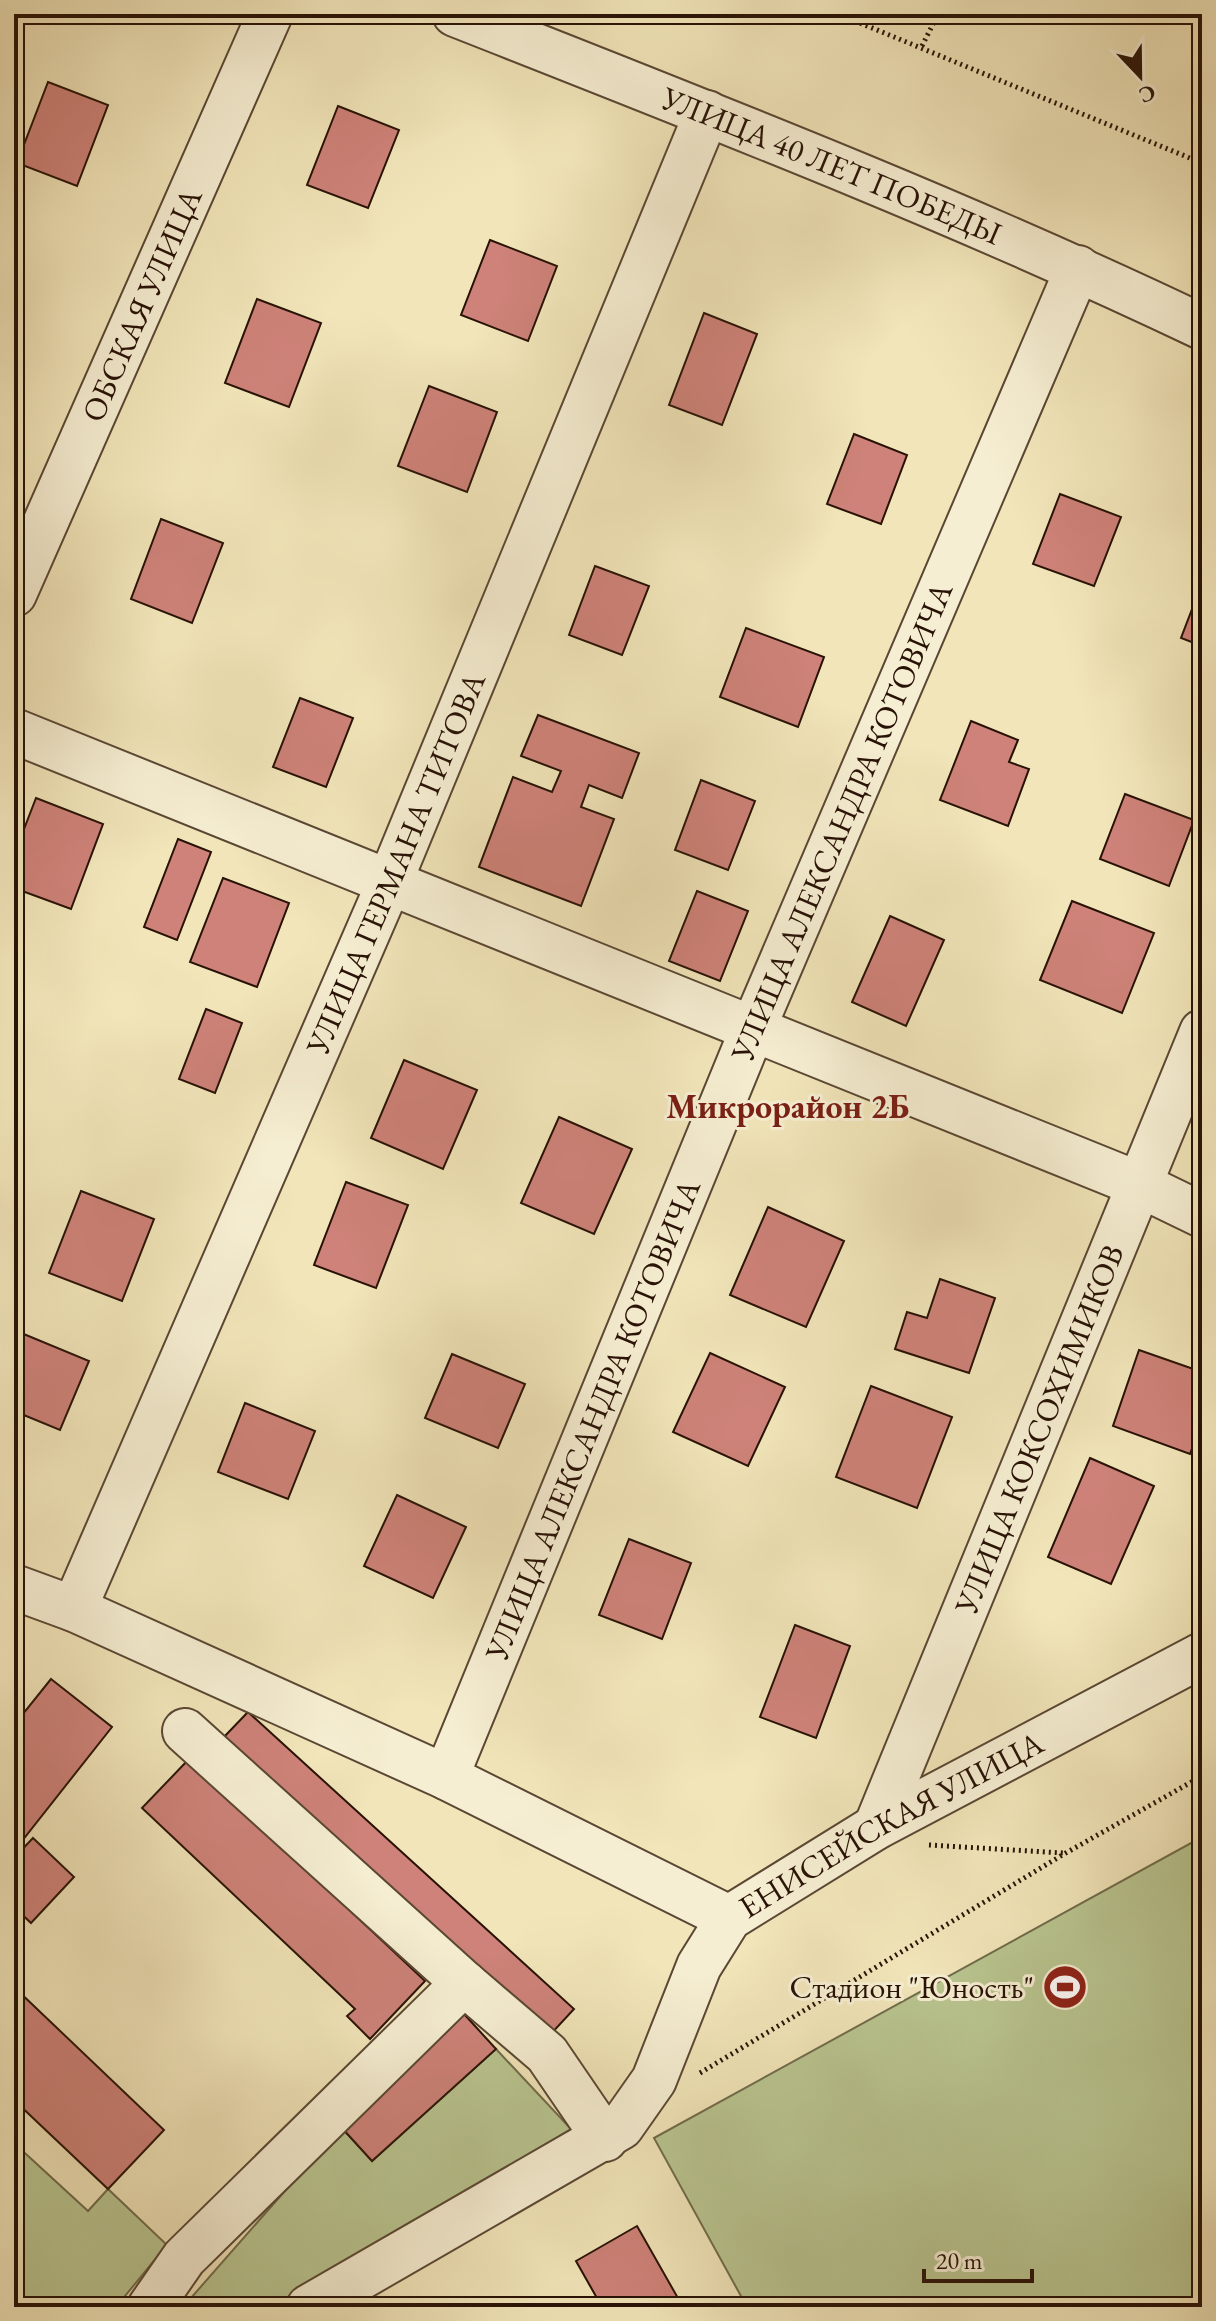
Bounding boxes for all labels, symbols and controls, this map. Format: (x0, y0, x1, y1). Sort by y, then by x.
north arrow (1100, 36, 1180, 116)
street label: УЛИЦА 40 ЛЕТ ПОБЕДЫ (655, 76, 1008, 254)
text: С (1135, 78, 1160, 110)
street label: ОБСКАЯ УЛИЦА (72, 181, 212, 428)
street label: УЛИЦА АЛЕКСАНДРА КОТОВИЧА (721, 575, 963, 1068)
street label: УЛИЦА ГЕРМАНА ТИТОВА (296, 665, 495, 1062)
district label: Микрорайон 2Б (666, 1084, 910, 1128)
street label: УЛИЦА АЛЕКСАНДРА КОТОВИЧА (475, 1172, 710, 1668)
street label: УЛИЦА КОКСОХИМИКОВ (944, 1238, 1134, 1621)
street label: ЕНИСЕЙСКАЯ УЛИЦА (731, 1721, 1051, 1928)
sports icon: Стадион "Юность" (1041, 1963, 1089, 2011)
place label: Стадион "Юность" (789, 1966, 1034, 2008)
scale bar (924, 2233, 1032, 2283)
text: 20 m (936, 2245, 983, 2276)

